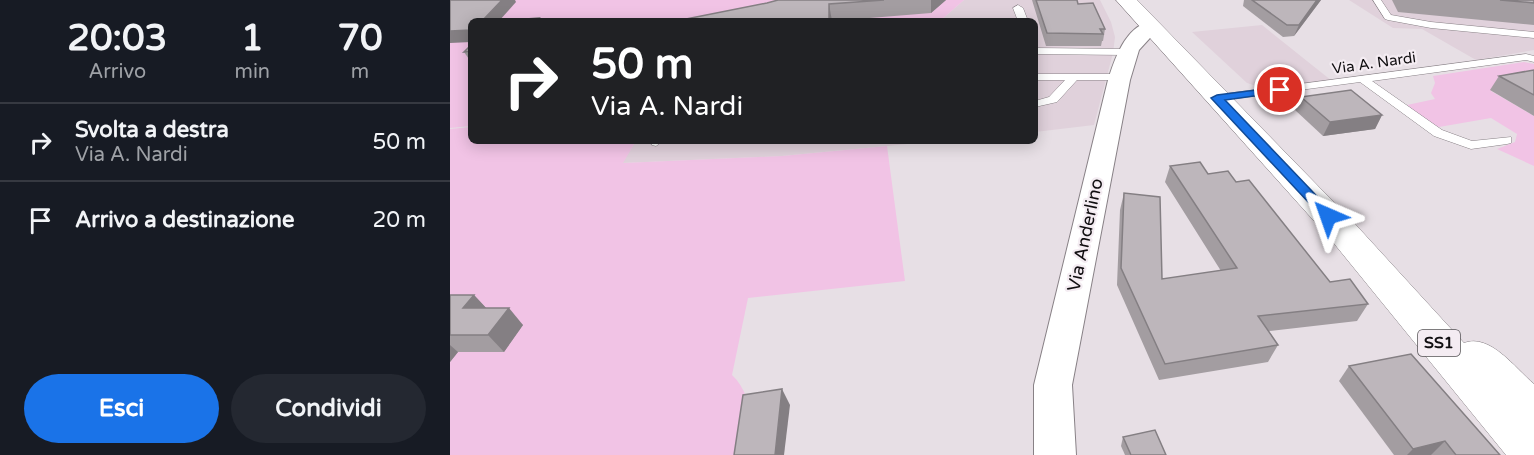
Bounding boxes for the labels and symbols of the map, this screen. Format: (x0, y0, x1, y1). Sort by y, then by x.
street label: Via A. Nardi (1331, 48, 1417, 78)
pin (1254, 64, 1305, 115)
street label: Via Anderlino (1062, 176, 1108, 294)
position arrow (1296, 184, 1360, 248)
road number: SS1 (1418, 330, 1460, 356)

